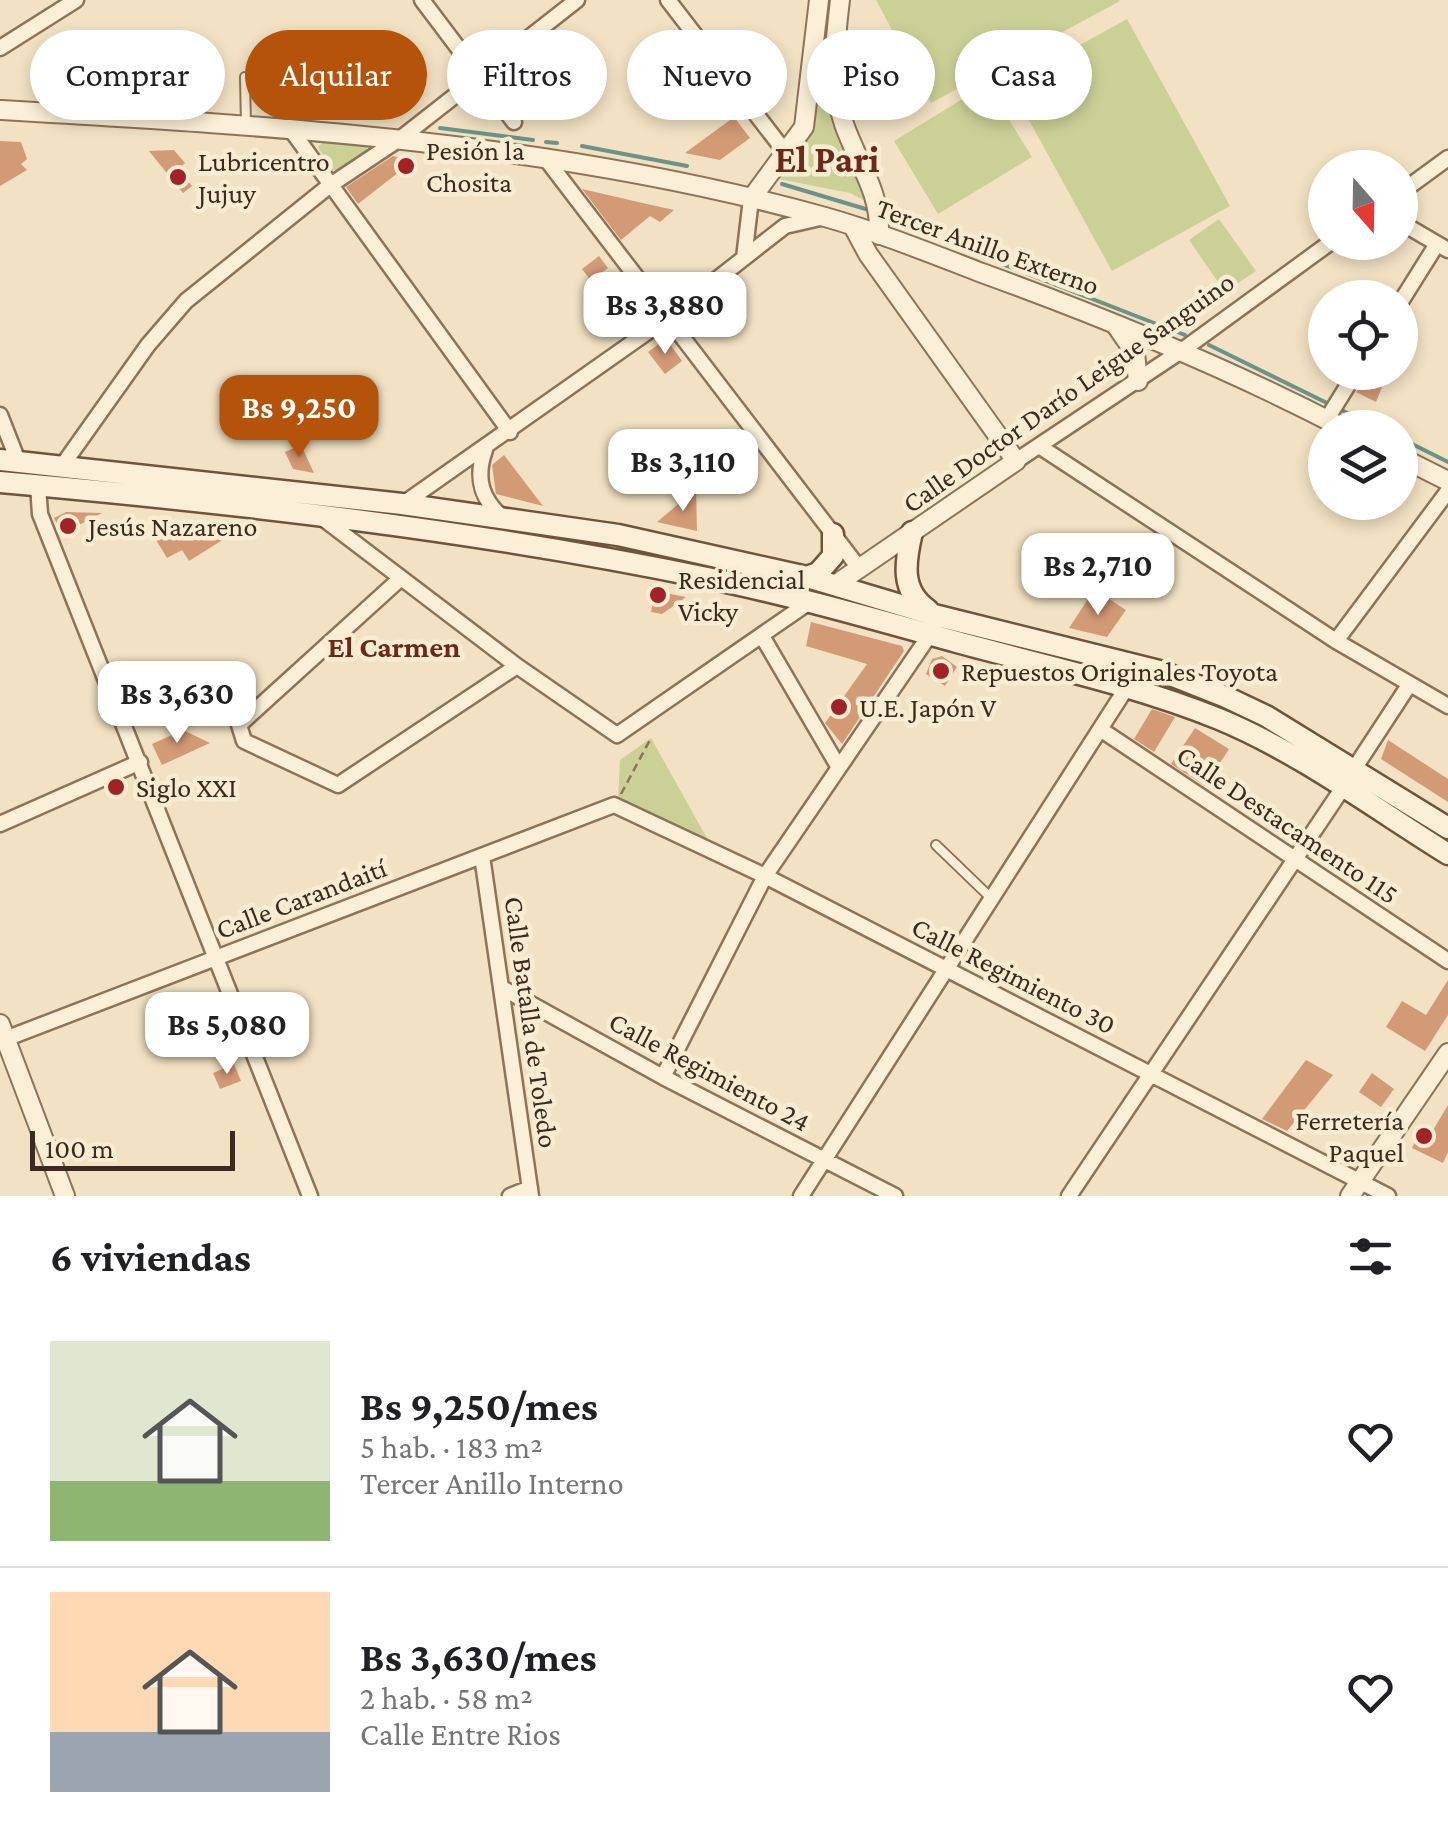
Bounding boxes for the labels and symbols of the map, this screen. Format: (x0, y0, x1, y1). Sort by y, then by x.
place label: Pesión la Chosita (426, 135, 525, 198)
district label: El Pari (774, 138, 880, 180)
place label: Lubricentro Jujuy (195, 146, 330, 209)
north arrow (1308, 150, 1418, 260)
marker: Pesión la Chosita (395, 155, 417, 177)
marker: Lubricentro Jujuy (167, 166, 189, 188)
street label: Tercer Anillo Externo (872, 192, 1103, 301)
street label: Calle Doctor Darío Leigue Sanguino (897, 266, 1240, 519)
pin: Bs 3,880 (562, 272, 768, 357)
pin: Bs 9,250 (196, 375, 402, 460)
pin: Bs 3,110 (580, 429, 786, 514)
place label: Jesús Nazareno (85, 511, 257, 542)
marker: Jesús Nazareno (57, 515, 79, 537)
pin: Bs 2,710 (995, 533, 1201, 618)
place label: Residencial Vicky (678, 564, 805, 627)
marker: Residencial Vicky (647, 584, 669, 606)
district label: El Carmen (328, 630, 460, 663)
place label: Repuestos Originales Toyota (961, 656, 1278, 687)
marker: Repuestos Originales Toyota (930, 660, 952, 682)
pin: Bs 3,630 (74, 661, 280, 746)
place label: U.E. Japón V (859, 692, 996, 723)
marker: U.E. Japón V (828, 696, 850, 718)
street label: Calle Destacamento 115 (1171, 739, 1404, 910)
place label: Siglo XXI (136, 772, 237, 803)
marker: Siglo XXI (105, 776, 127, 798)
street label: Calle Carandaití (212, 851, 392, 945)
street label: Calle Batalla de Toledo (499, 894, 564, 1150)
street label: Calle Regimiento 30 (907, 911, 1121, 1040)
pin: Bs 5,080 (124, 992, 330, 1077)
street label: Calle Regimiento 24 (604, 1005, 815, 1137)
place label: Ferretería Paquel (1295, 1105, 1404, 1168)
marker: Ferretería Paquel (1413, 1125, 1435, 1147)
scale bar (30, 1126, 235, 1170)

